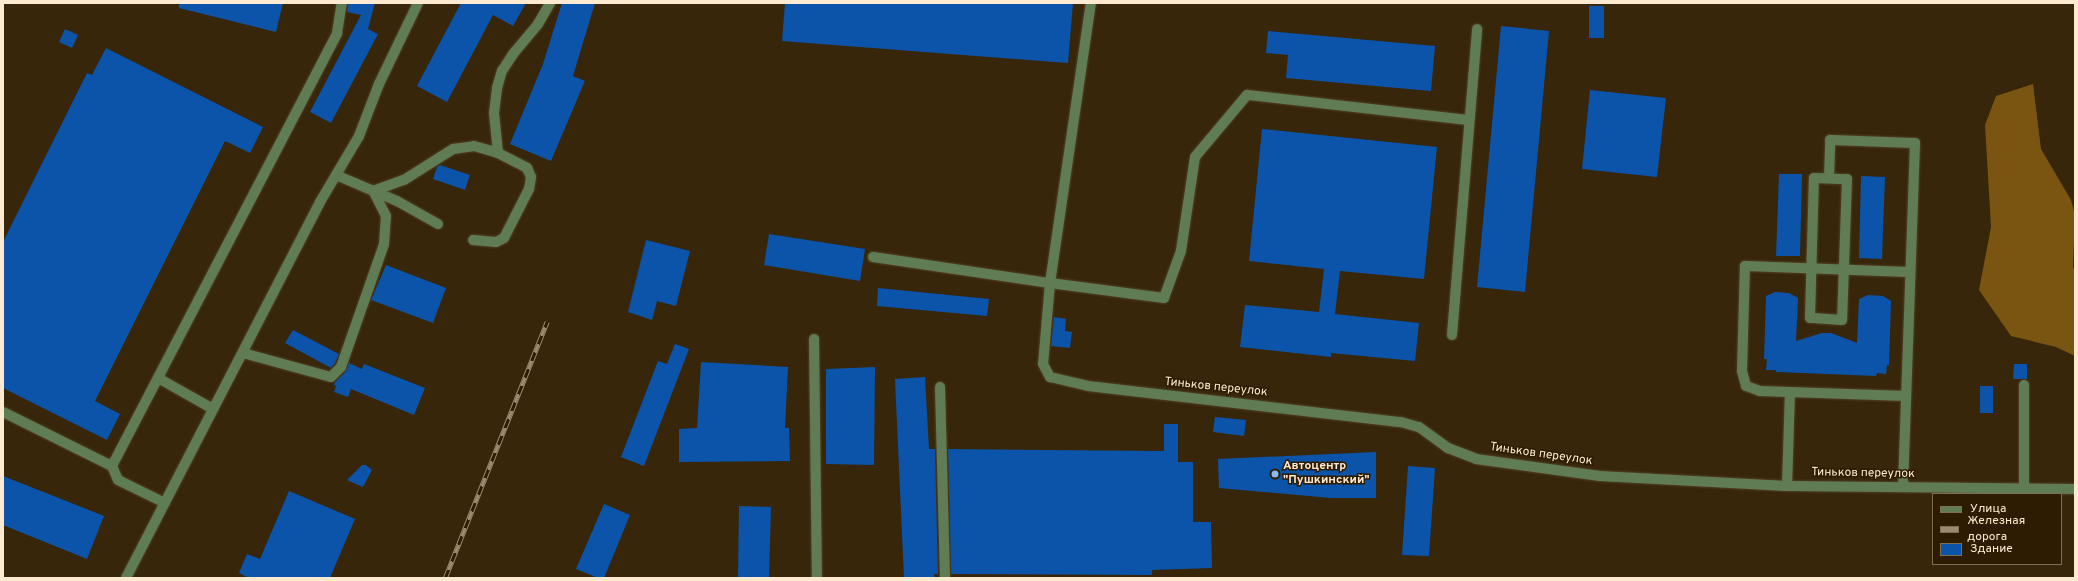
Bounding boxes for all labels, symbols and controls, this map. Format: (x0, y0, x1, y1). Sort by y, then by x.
street label: Тиньков переулок (1164, 375, 1268, 401)
street label: Тиньков переулок (1489, 441, 1593, 469)
place label: Автоцентр "Пушкинский" (1283, 460, 1370, 488)
street label: Тиньков переулок (1811, 466, 1915, 482)
marker: Автоцентр "Пушкинский" (1270, 469, 1280, 479)
legend (1932, 493, 2062, 565)
text: Улица (1970, 501, 2006, 517)
text: Железная дорога (1967, 513, 2025, 545)
text: Здание (1970, 541, 2013, 557)

